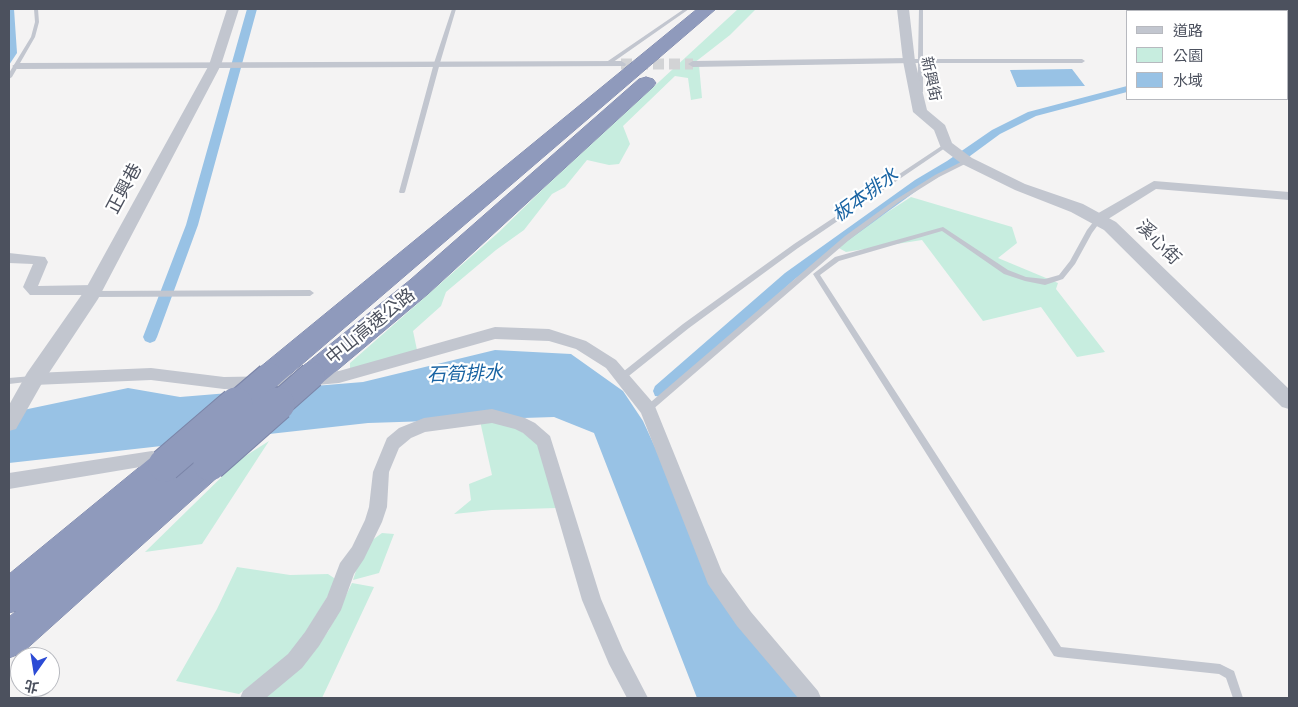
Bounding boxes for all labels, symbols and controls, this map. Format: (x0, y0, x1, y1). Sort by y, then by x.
legend (1126, 10, 1288, 100)
text: 道路 (1173, 22, 1203, 40)
text: 公園 (1173, 47, 1203, 65)
street label: 新興街 (917, 55, 943, 103)
text: 水域 (1173, 72, 1203, 90)
street label: 正興巷 (103, 160, 147, 218)
water label: 板本排水 (829, 164, 903, 228)
street label: 溪心街 (1131, 216, 1185, 270)
street label: 中山高速公路 (322, 285, 420, 369)
water label: 石筍排水 (427, 362, 503, 388)
north arrow (10, 647, 60, 697)
text: 北 (23, 676, 40, 696)

